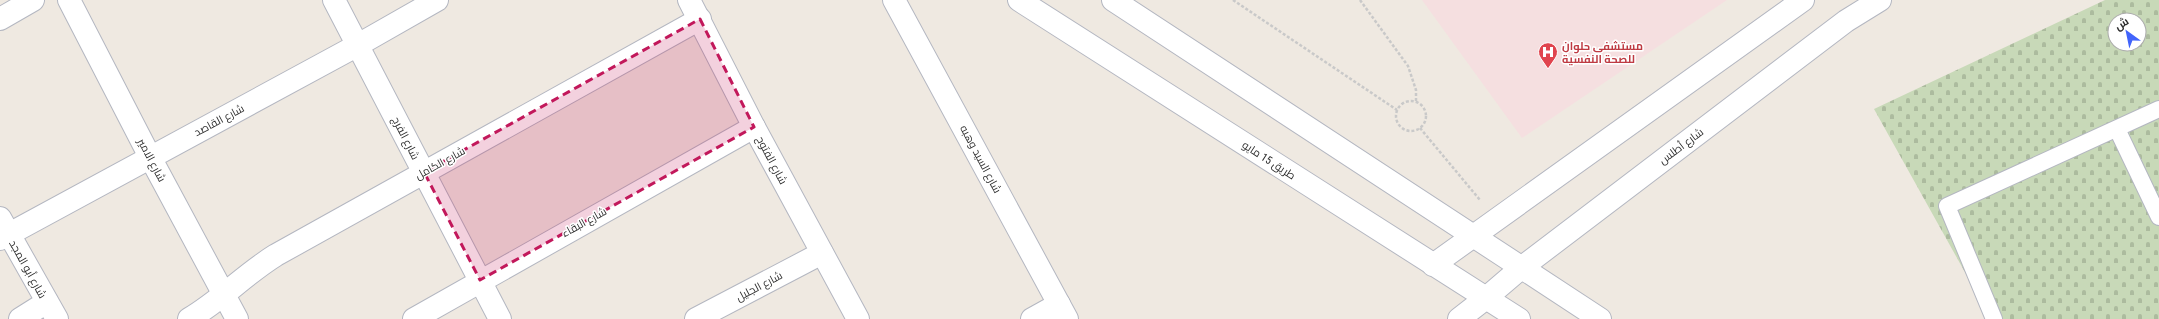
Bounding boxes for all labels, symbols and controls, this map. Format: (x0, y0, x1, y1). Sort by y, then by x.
north arrow (2107, 12, 2147, 52)
text: ش (2112, 15, 2131, 33)
place label: مستشفي حلوان للصحة النفسية (1562, 40, 1643, 66)
hospital icon: مستشفي حلوان للصحة النفسية (1537, 41, 1559, 69)
street label: شارع القاصد (192, 102, 247, 140)
street label: شارع الفرج (388, 115, 422, 162)
street label: شارع السيد وهبه (956, 123, 1004, 196)
street label: شارع أطلس (1656, 125, 1707, 168)
street label: شارع الفتوح (753, 134, 790, 187)
street label: شارع الامير (133, 135, 168, 185)
street label: طريق 15 مايو (1240, 138, 1298, 182)
street label: شارع الكامل (413, 144, 468, 183)
street label: شارع البقاء (560, 205, 609, 241)
street label: شارع أبو المجد (5, 237, 50, 301)
street label: شارع الجليل (734, 269, 785, 305)

